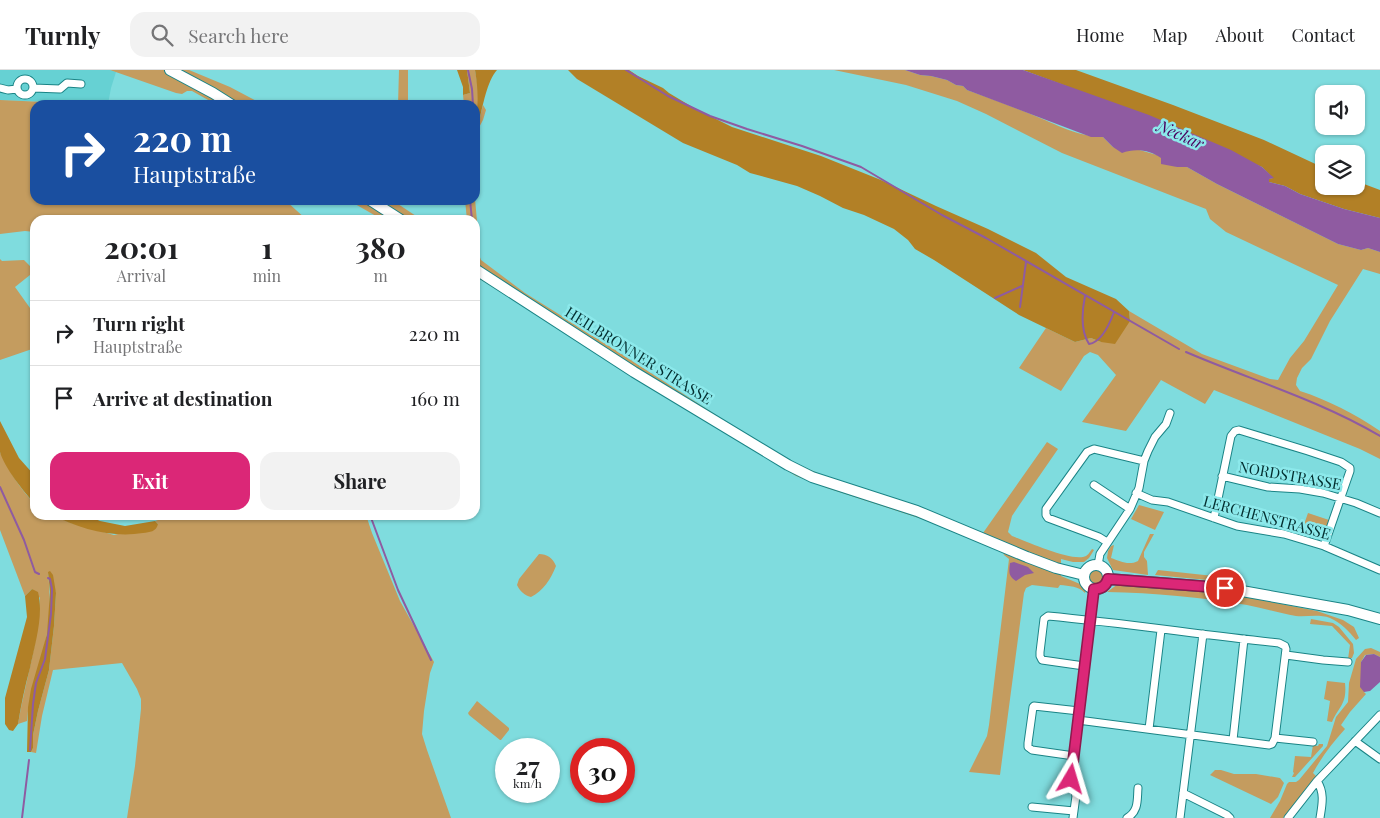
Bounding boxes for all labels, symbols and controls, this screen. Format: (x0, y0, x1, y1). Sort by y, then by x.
search box (130, 12, 480, 57)
text: Turnly (25, 19, 100, 51)
icon: search (148, 21, 176, 49)
text: Search here (188, 22, 289, 48)
text: Home (1076, 23, 1124, 47)
text: Map (1152, 23, 1187, 47)
text: About (1215, 23, 1264, 47)
text: Contact (1292, 23, 1355, 47)
map controls (1315, 85, 1365, 195)
button: sound (1315, 85, 1365, 135)
text: 220 m (133, 114, 232, 161)
water label: Neckar (1153, 114, 1209, 154)
icon: right (50, 120, 115, 185)
button: layers (1315, 145, 1365, 195)
text: Hauptstraße (133, 159, 256, 189)
text: 20:01 (104, 227, 179, 267)
text: 1 (261, 227, 273, 267)
text: 380 (355, 227, 406, 267)
text: Arrival (117, 265, 166, 286)
text: min (253, 265, 281, 286)
text: m (373, 265, 388, 286)
street label: HEILBRONNER STRASSE (562, 302, 716, 408)
text: Turn right (93, 310, 185, 336)
icon: right (50, 319, 78, 347)
text: 220 m (409, 320, 460, 346)
text: Hauptstraße (93, 336, 183, 357)
icon: arrive (50, 384, 78, 412)
text: Arrive at destination (93, 385, 273, 411)
text: 160 m (410, 385, 460, 411)
button: Exit (50, 452, 250, 510)
button: Share (260, 452, 460, 510)
street label: NORDSTRASSE (1237, 456, 1343, 494)
street label: LERCHENSTRASSE (1201, 490, 1333, 544)
pin (1204, 567, 1246, 609)
icon: arrive (1211, 574, 1239, 602)
speed limit sign: 30 (570, 738, 635, 803)
text: 27 (515, 748, 540, 781)
position arrow (1044, 752, 1096, 804)
text: km/h (513, 775, 542, 791)

